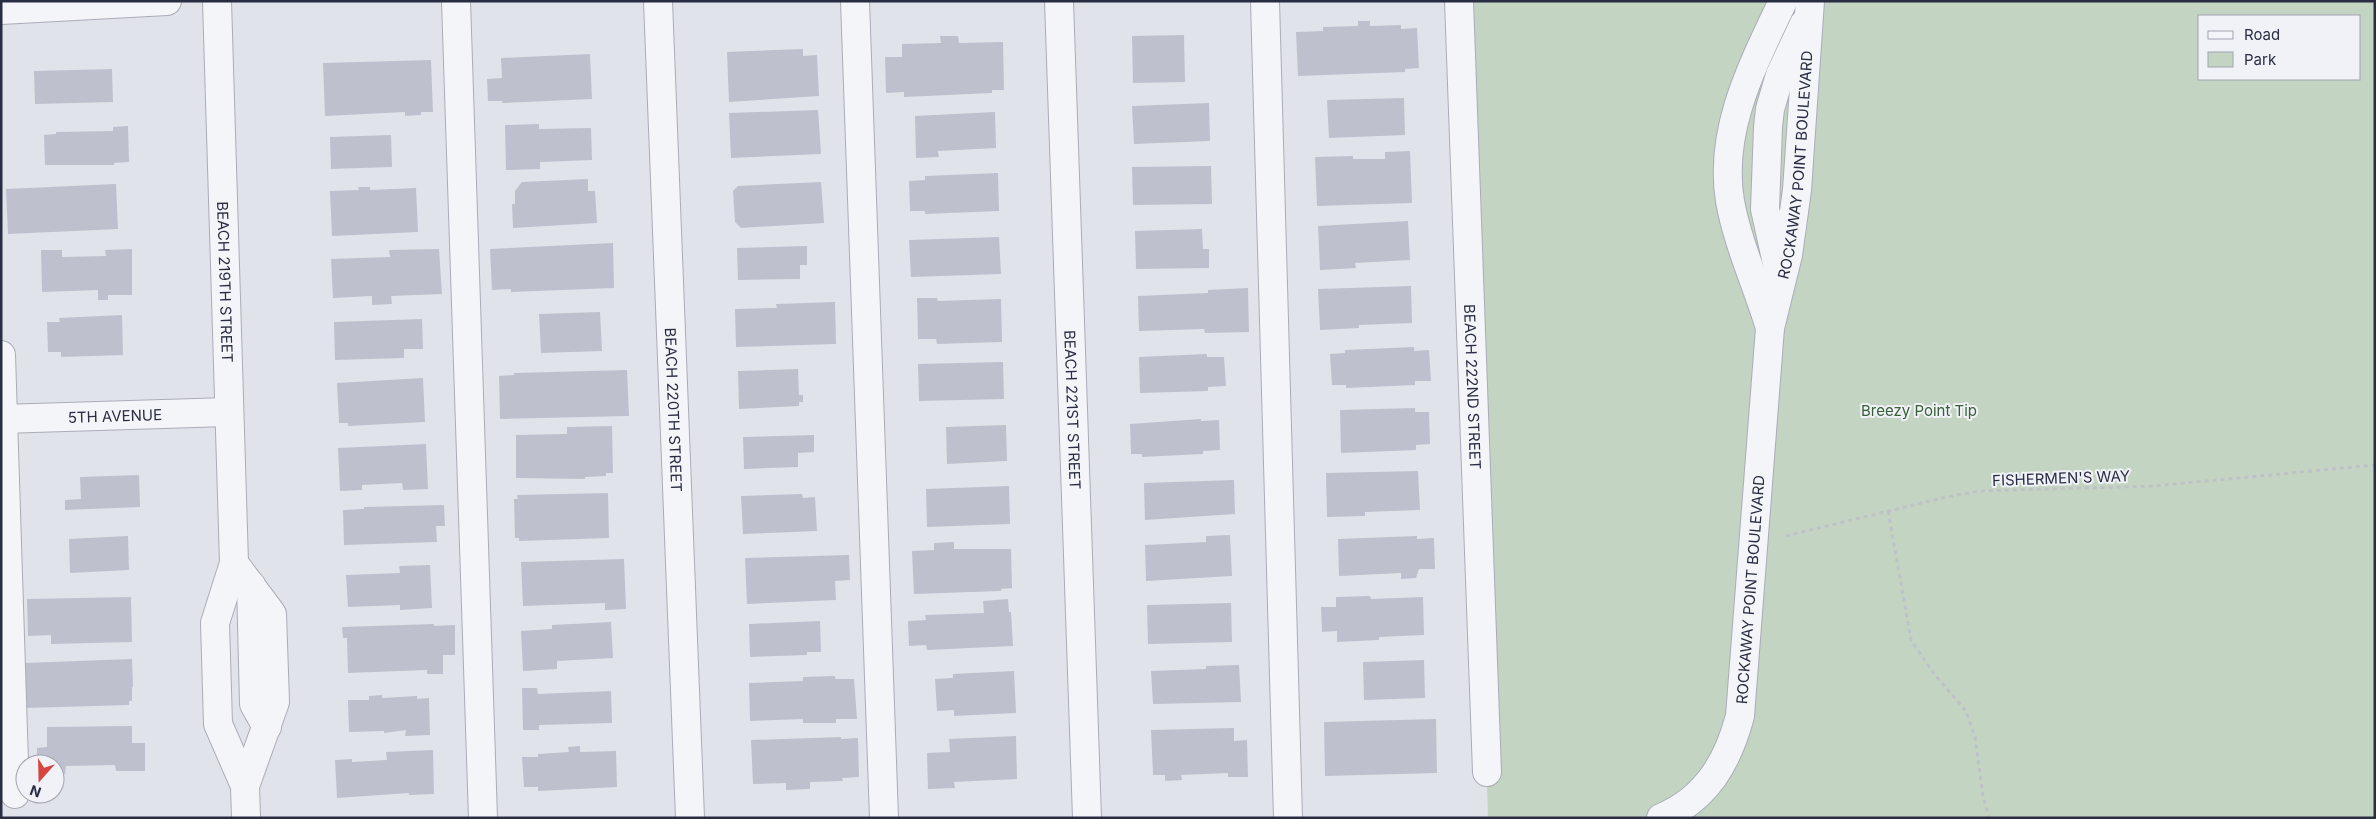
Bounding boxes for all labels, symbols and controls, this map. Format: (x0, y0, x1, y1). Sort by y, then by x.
legend (2198, 15, 2361, 80)
text: Road (2244, 25, 2280, 44)
street label: ROCKAWAY POINT BOULEVARD (1773, 50, 1816, 281)
text: Park (2244, 50, 2277, 69)
street label: BEACH 219TH STREET (214, 201, 237, 363)
street label: BEACH 222ND STREET (1461, 304, 1486, 470)
street label: BEACH 220TH STREET (661, 327, 687, 492)
street label: BEACH 221ST STREET (1061, 330, 1085, 490)
park label: Breezy Point Tip (1861, 401, 1977, 420)
street label: 5TH AVENUE (67, 405, 162, 426)
street label: FISHERMEN'S WAY (1992, 466, 2130, 490)
street label: ROCKAWAY POINT BOULEVARD (1731, 474, 1768, 705)
north arrow (15, 754, 65, 804)
text: N (27, 782, 43, 801)

